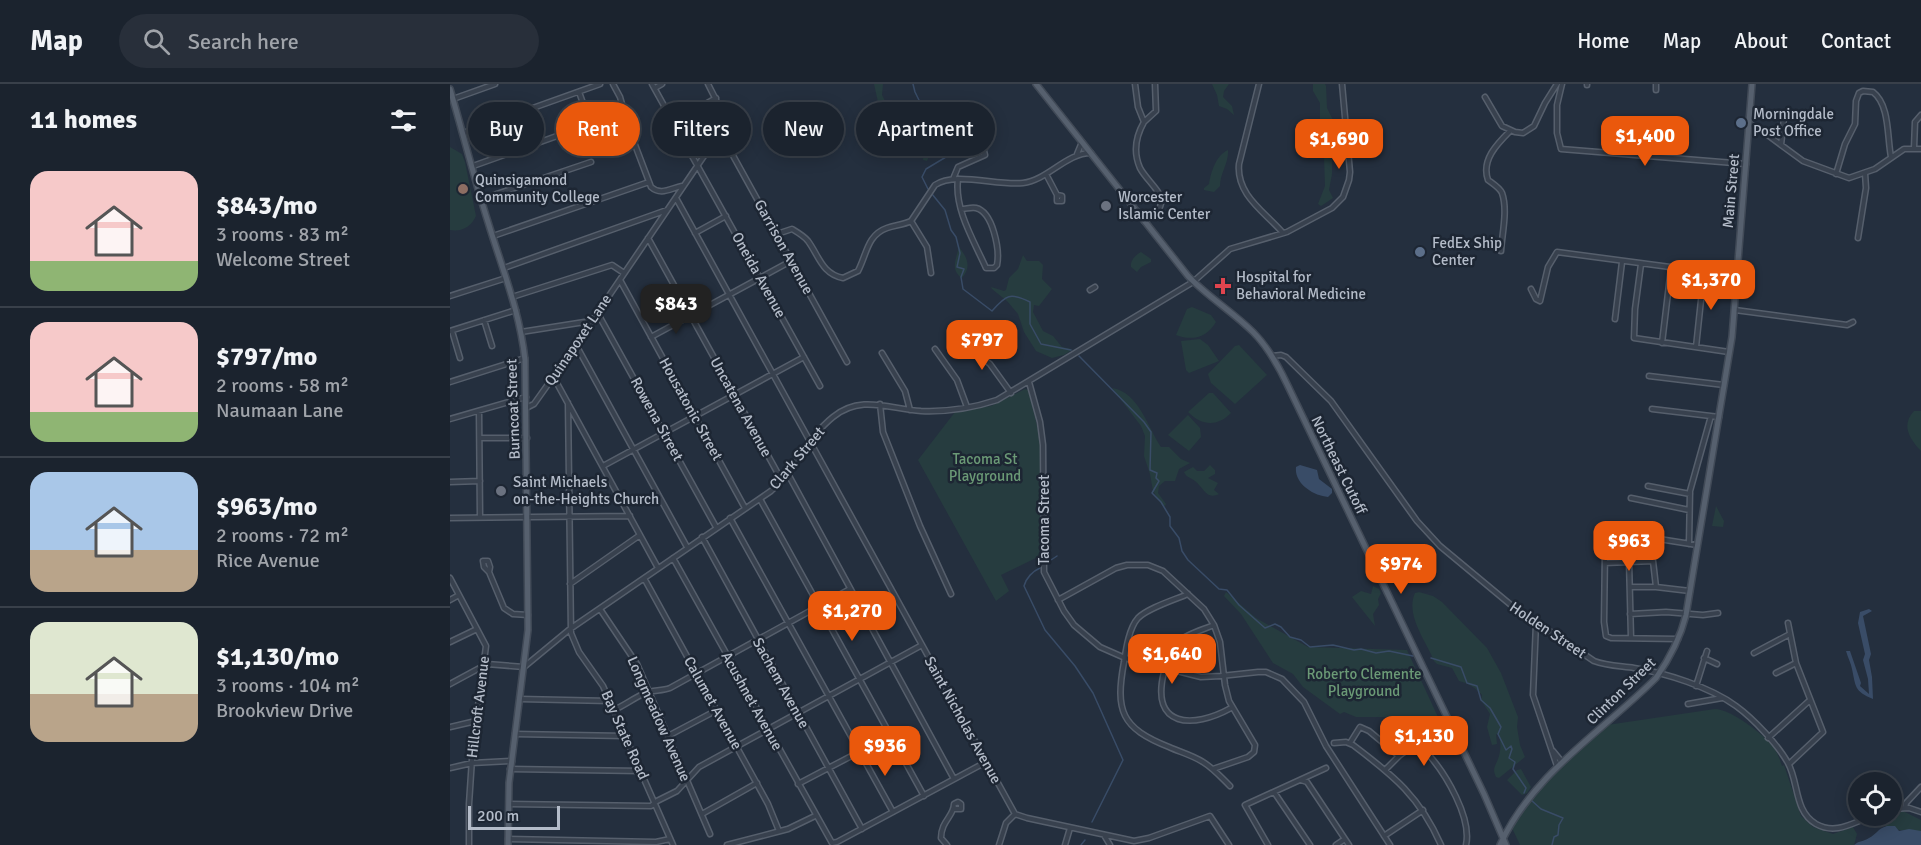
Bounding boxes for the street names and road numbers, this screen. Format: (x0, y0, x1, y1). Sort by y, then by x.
street label: Main Street (1719, 153, 1743, 229)
street label: Garrison Avenue (751, 197, 817, 297)
street label: Oneida Avenue (728, 229, 790, 321)
street label: Quinapoxet Lane (541, 291, 615, 389)
street label: Housatonic Street (655, 354, 727, 464)
street label: Uncatena Avenue (706, 354, 776, 460)
street label: Burncoat Street (502, 358, 524, 460)
street label: Rowena Street (627, 374, 687, 464)
street label: Northeast Cutoff (1307, 413, 1371, 518)
street label: Clark Street (766, 423, 828, 493)
street label: Tacoma Street (1035, 475, 1053, 565)
street label: Holden Street (1506, 598, 1590, 662)
street label: Sachem Avenue (749, 635, 813, 731)
street label: Acushnet Avenue (717, 648, 787, 754)
street label: Calumet Avenue (680, 653, 746, 753)
street label: Saint Nicholas Avenue (920, 653, 1006, 787)
street label: Longmeadow Avenue (623, 654, 695, 784)
street label: Clinton Street (1583, 654, 1659, 728)
street label: Hillcroft Avenue (463, 655, 493, 759)
street label: Bay State Road (597, 688, 653, 782)

